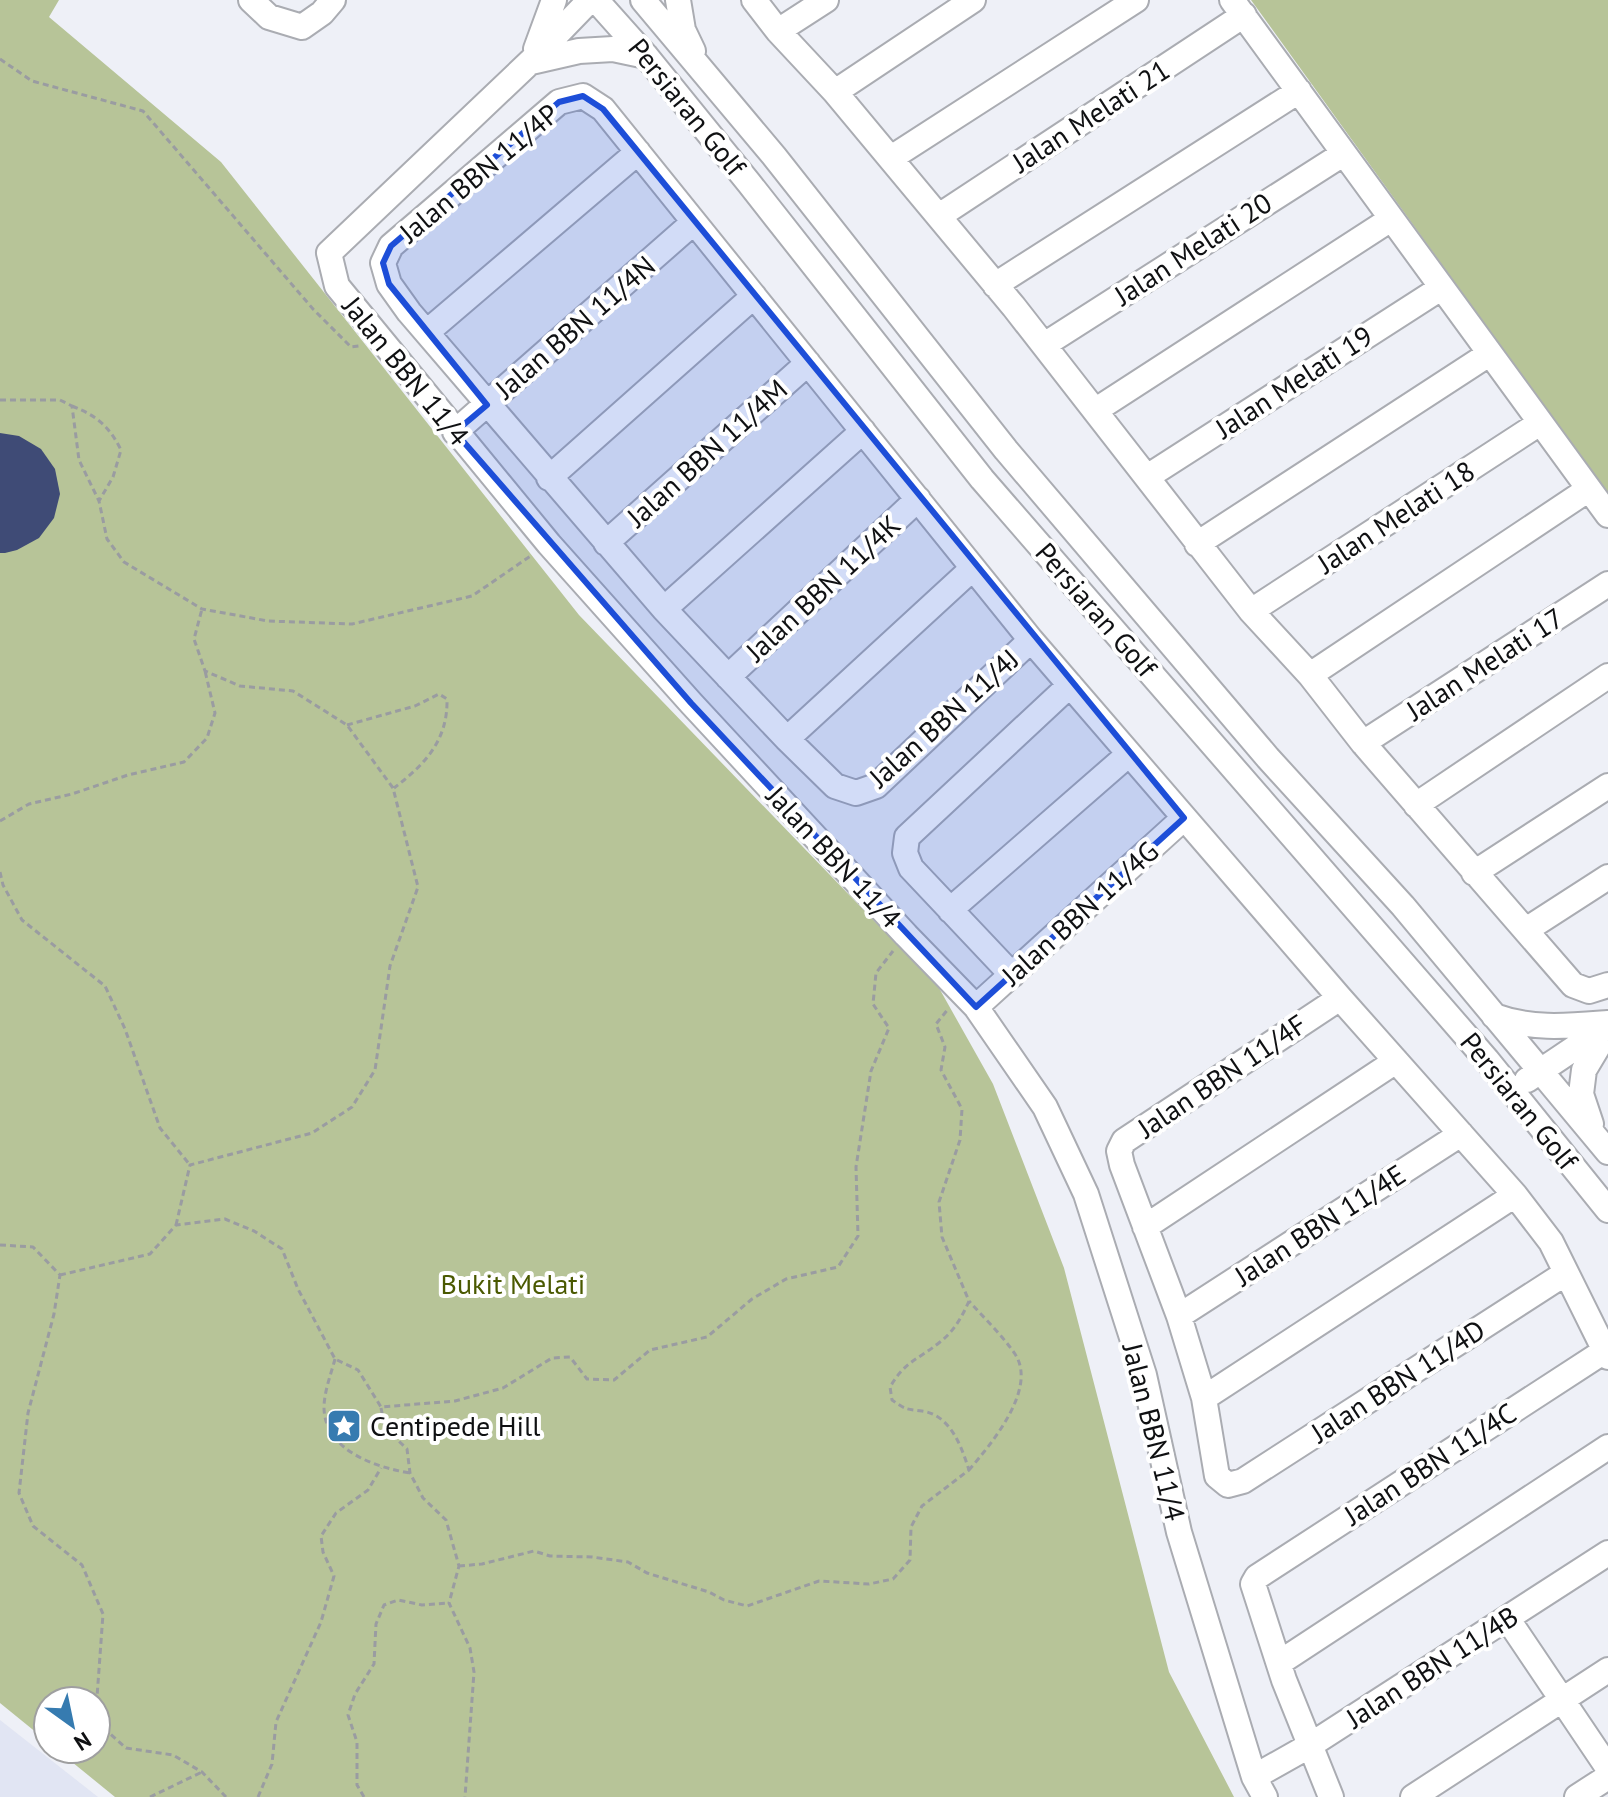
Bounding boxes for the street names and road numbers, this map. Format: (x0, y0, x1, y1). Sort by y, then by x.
street label: Persiaran Golf (620, 30, 755, 184)
street label: Jalan Melati 21 (1004, 51, 1176, 181)
street label: Jalan BBN 11/4P (390, 95, 566, 251)
street label: Jalan Melati 20 (1106, 184, 1278, 314)
street label: Jalan BBN 11/4N (486, 247, 662, 407)
street label: Jalan BBN 11/4 (334, 288, 478, 453)
street label: Jalan Melati 19 (1207, 317, 1379, 447)
street label: Jalan BBN 11/4M (618, 371, 795, 535)
street label: Jalan Melati 18 (1309, 452, 1481, 582)
street label: Jalan BBN 11/4K (737, 506, 908, 670)
street label: Persiaran Golf (1028, 535, 1166, 686)
street label: Jalan Melati 17 (1398, 599, 1570, 729)
street label: Jalan BBN 11/4J (860, 640, 1027, 796)
street label: Jalan BBN 11/4 (758, 777, 910, 936)
street label: Jalan BBN 11/4G (993, 832, 1166, 994)
street label: Jalan BBN 11/4F (1129, 1005, 1313, 1146)
street label: Persiaran Golf (1452, 1024, 1587, 1178)
street label: Jalan BBN 11/4E (1226, 1156, 1412, 1294)
street label: Jalan BBN 11/4D (1303, 1311, 1492, 1451)
street label: Jalan BBN 11/4 (1114, 1338, 1194, 1524)
street label: Jalan BBN 11/4C (1336, 1394, 1523, 1533)
street label: Jalan BBN 11/4B (1338, 1597, 1525, 1737)

